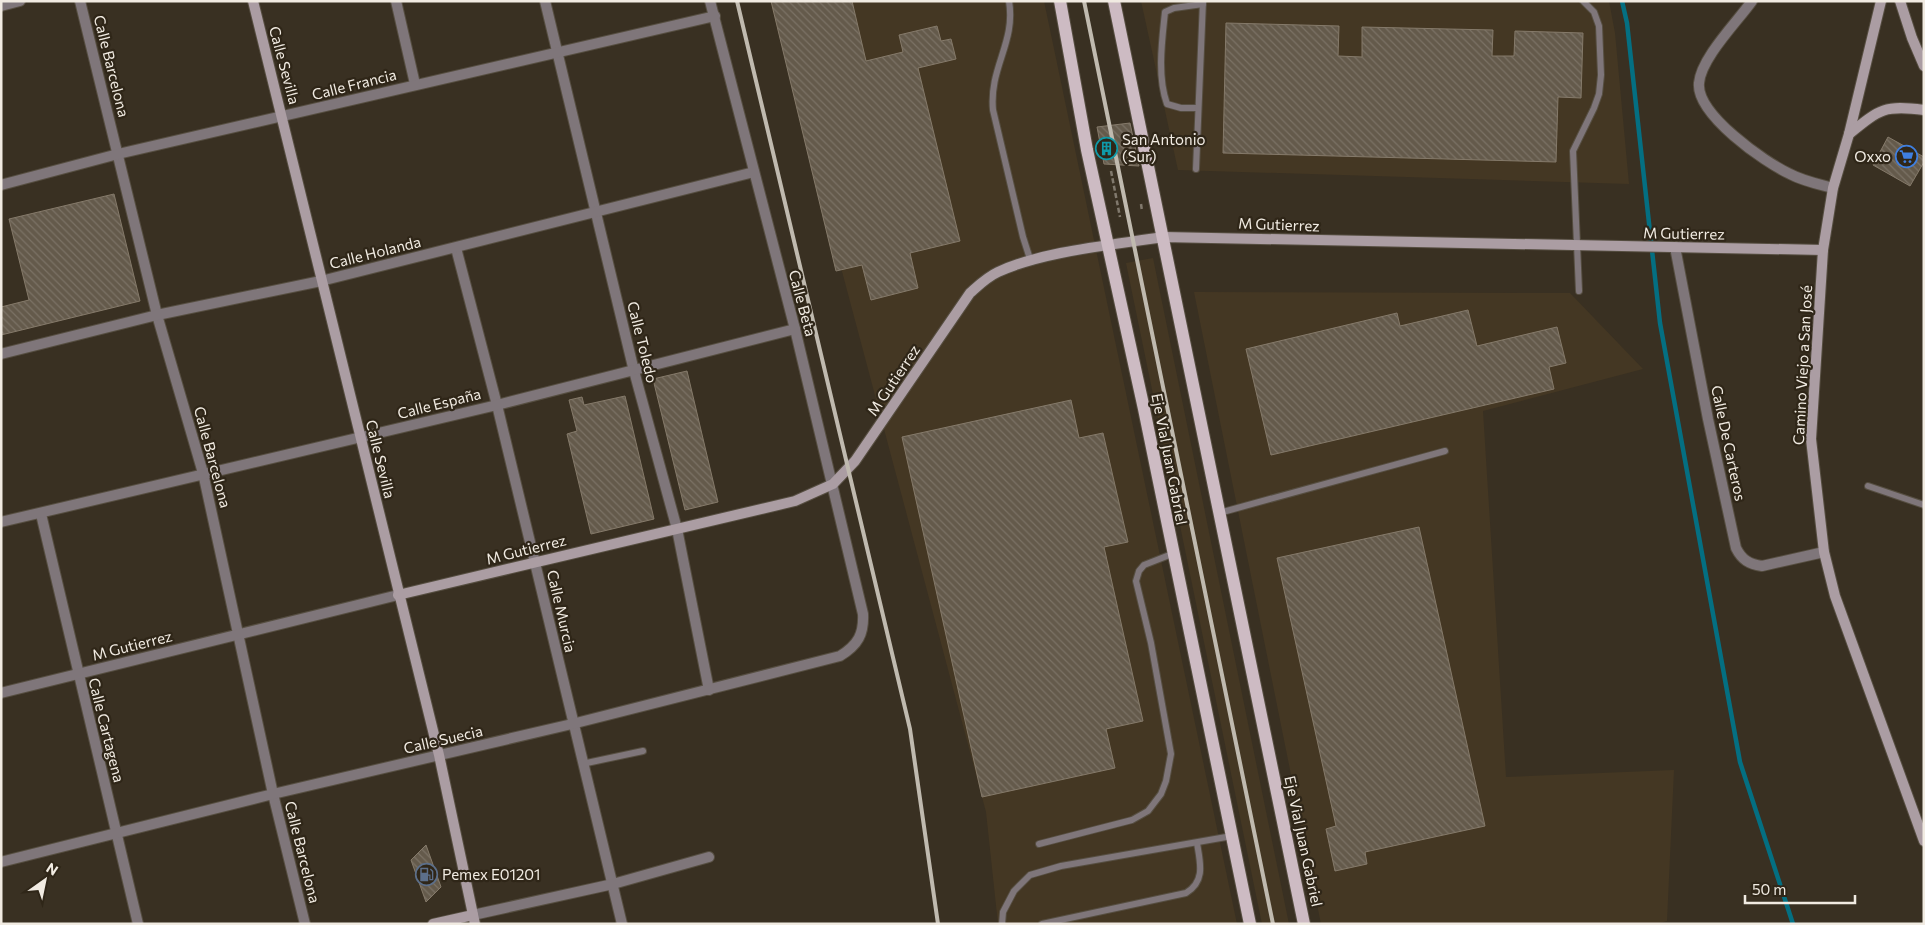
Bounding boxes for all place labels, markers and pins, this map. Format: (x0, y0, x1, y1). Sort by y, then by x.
place label: San Antonio (Sur) (1122, 130, 1206, 165)
building icon: San Antonio (Sur) (1094, 136, 1118, 160)
supermarket icon: Oxxo (1895, 144, 1919, 168)
place label: Oxxo (1854, 147, 1891, 165)
fuel station icon: Pemex E01201 (414, 862, 438, 886)
place label: Pemex E01201 (442, 865, 541, 883)

